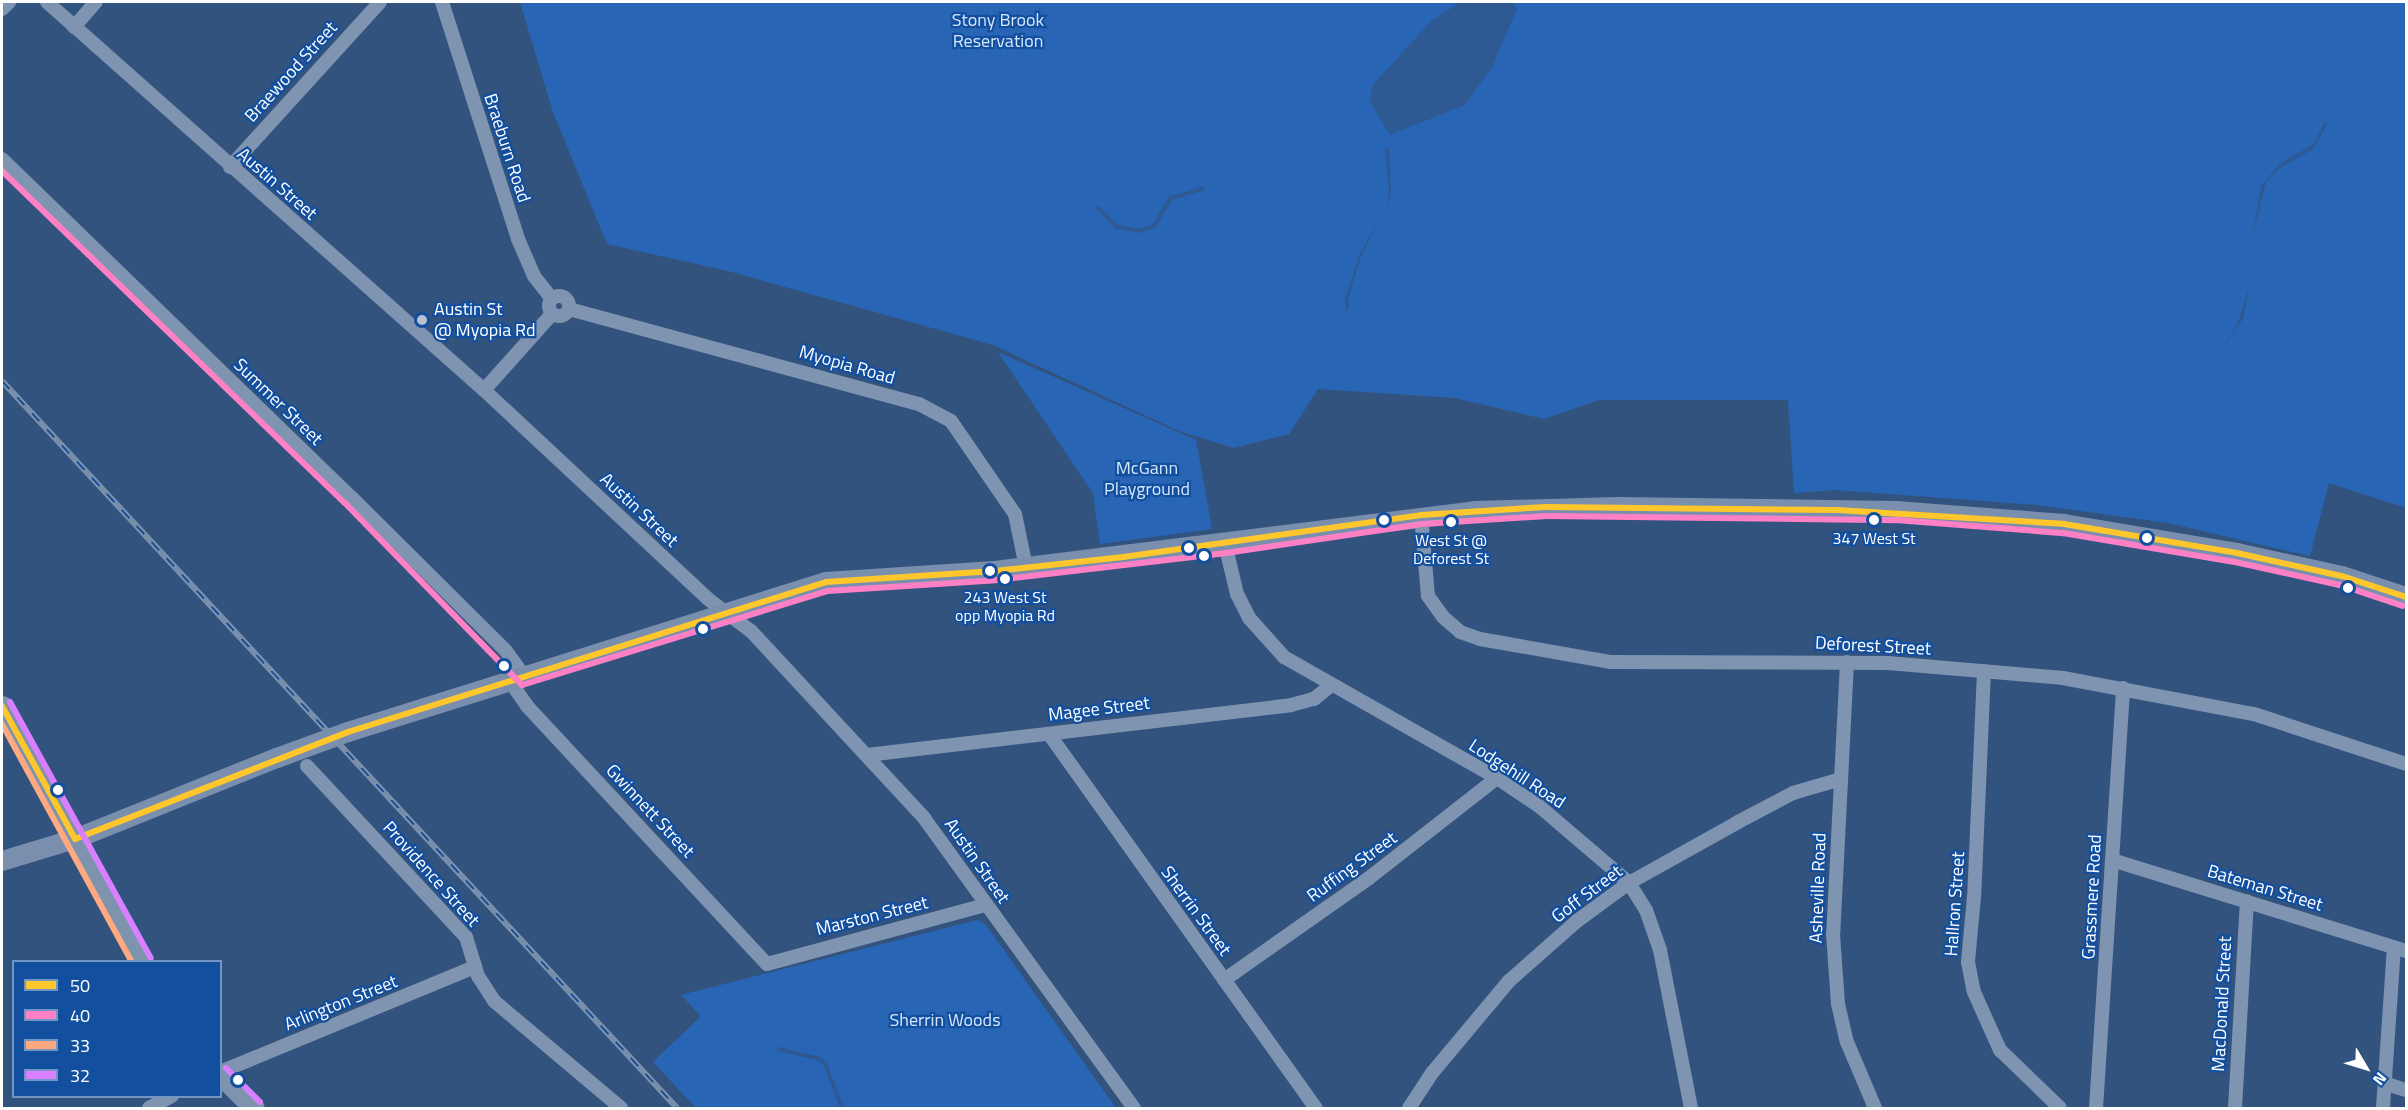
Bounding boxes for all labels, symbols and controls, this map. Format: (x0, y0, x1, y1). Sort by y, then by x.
park label: Stony Brook Reservation (952, 10, 1044, 52)
street label: Braewood Street (240, 17, 342, 127)
street label: Braeburn Road (479, 91, 535, 205)
street label: Austin Street (233, 143, 321, 225)
place label: Austin St @ Myopia Rd (434, 299, 536, 342)
marker: Austin St @ Myopia Rd (415, 313, 429, 327)
street label: Myopia Road (797, 341, 897, 389)
street label: Summer Street (229, 354, 327, 450)
park label: McGann Playground (1104, 458, 1190, 500)
street label: Austin Street (595, 468, 683, 552)
unlabelled marker (1378, 514, 1390, 526)
marker: 347 West St (1868, 514, 1880, 526)
marker: West St @ Deforest St (1445, 516, 1457, 528)
place label: 347 West St (1832, 528, 1916, 548)
place label: West St @ Deforest St (1413, 530, 1489, 568)
unlabelled marker (2141, 532, 2153, 544)
unlabelled marker (1183, 542, 1195, 554)
unlabelled marker (1198, 550, 1210, 562)
unlabelled marker (984, 565, 996, 577)
marker: 243 West St opp Myopia Rd (999, 573, 1011, 585)
unlabelled marker (2342, 582, 2354, 594)
place label: 243 West St opp Myopia Rd (955, 587, 1055, 625)
unlabelled marker (697, 623, 709, 635)
street label: Deforest Street (1814, 632, 1932, 660)
unlabelled marker (498, 660, 510, 672)
street label: Magee Street (1047, 692, 1151, 726)
street label: Lodgehill Road (1465, 735, 1569, 813)
street label: Gwinnett Street (601, 760, 699, 862)
unlabelled marker (52, 784, 64, 796)
street label: Austin Street (940, 814, 1014, 908)
street label: Providence Street (378, 817, 484, 931)
street label: Ruffing Street (1303, 827, 1401, 907)
street label: Asheville Road (1805, 832, 1831, 944)
street label: Grassmere Road (2078, 834, 2106, 960)
street label: Hallron Street (1941, 851, 1969, 957)
street label: Goff Street (1547, 860, 1627, 928)
street label: Bateman Street (2205, 860, 2325, 916)
street label: Sherrin Street (1156, 862, 1236, 960)
street label: Marston Street (814, 892, 930, 940)
street label: MacDonald Street (2208, 936, 2236, 1072)
legend (12, 960, 222, 1098)
street label: Arlington Street (281, 971, 401, 1035)
text: 50 (70, 972, 90, 999)
text: 40 (70, 1002, 90, 1029)
park label: Sherrin Woods (889, 1009, 1001, 1031)
text: 33 (70, 1032, 90, 1059)
north arrow (2336, 1038, 2396, 1098)
text: 32 (70, 1062, 90, 1089)
text: N (2367, 1067, 2393, 1091)
unlabelled marker (232, 1074, 244, 1086)

